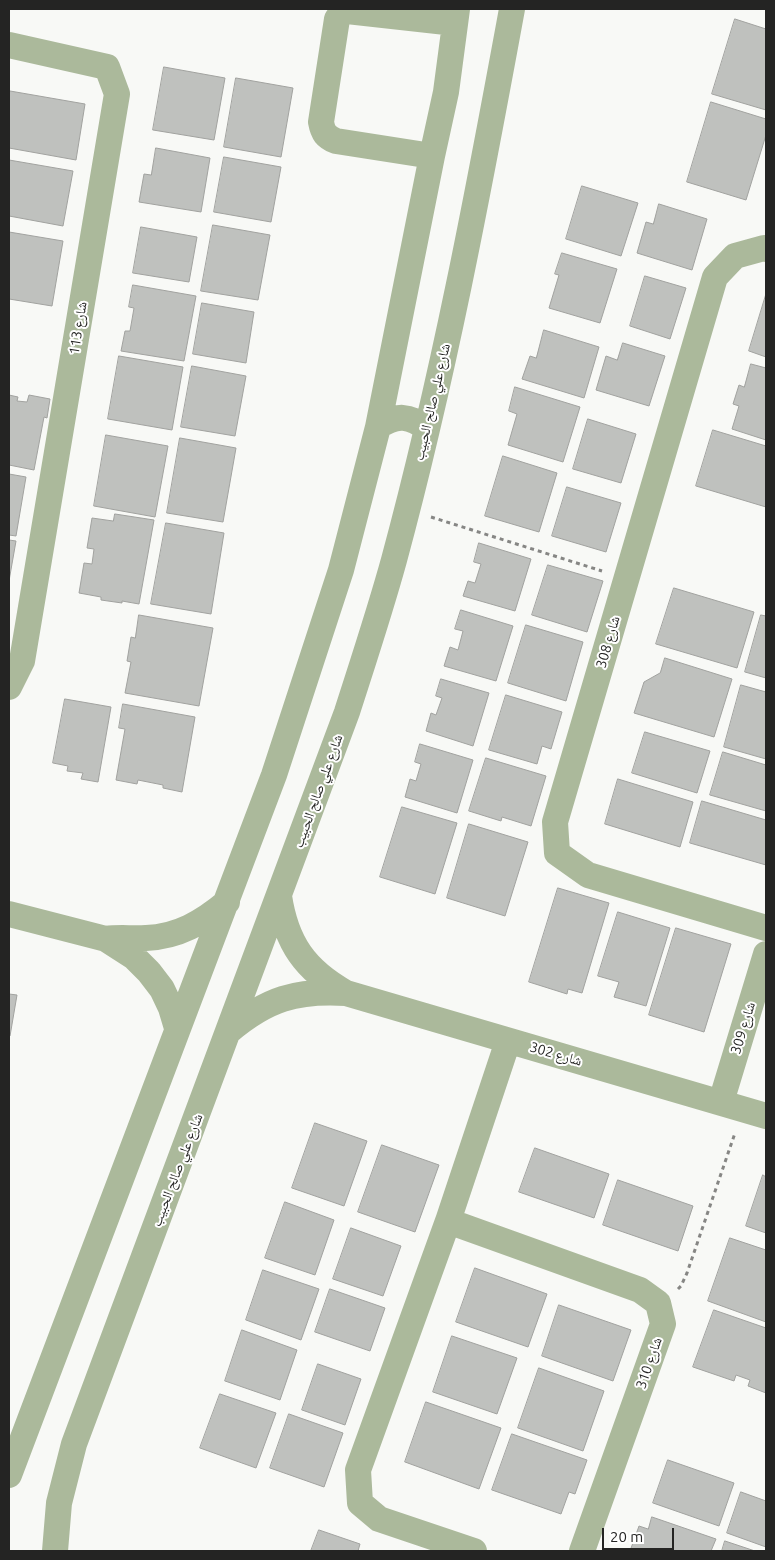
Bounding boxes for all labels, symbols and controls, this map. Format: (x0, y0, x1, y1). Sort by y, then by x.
street label: شارع 113 (66, 300, 90, 356)
street label: شارع علي صالح الحبيب (410, 342, 454, 462)
street label: شارع 308 (593, 614, 623, 670)
street label: شارع علي صالح الحبيب (290, 732, 346, 850)
street label: شارع 309 (727, 1000, 759, 1056)
street label: شارع 302 (528, 1039, 584, 1069)
street label: شارع علي صالح الحبيب (148, 1111, 206, 1229)
street label: شارع 310 (632, 1335, 666, 1391)
scale bar (605, 1518, 678, 1550)
text: 20 m (610, 1528, 643, 1545)

